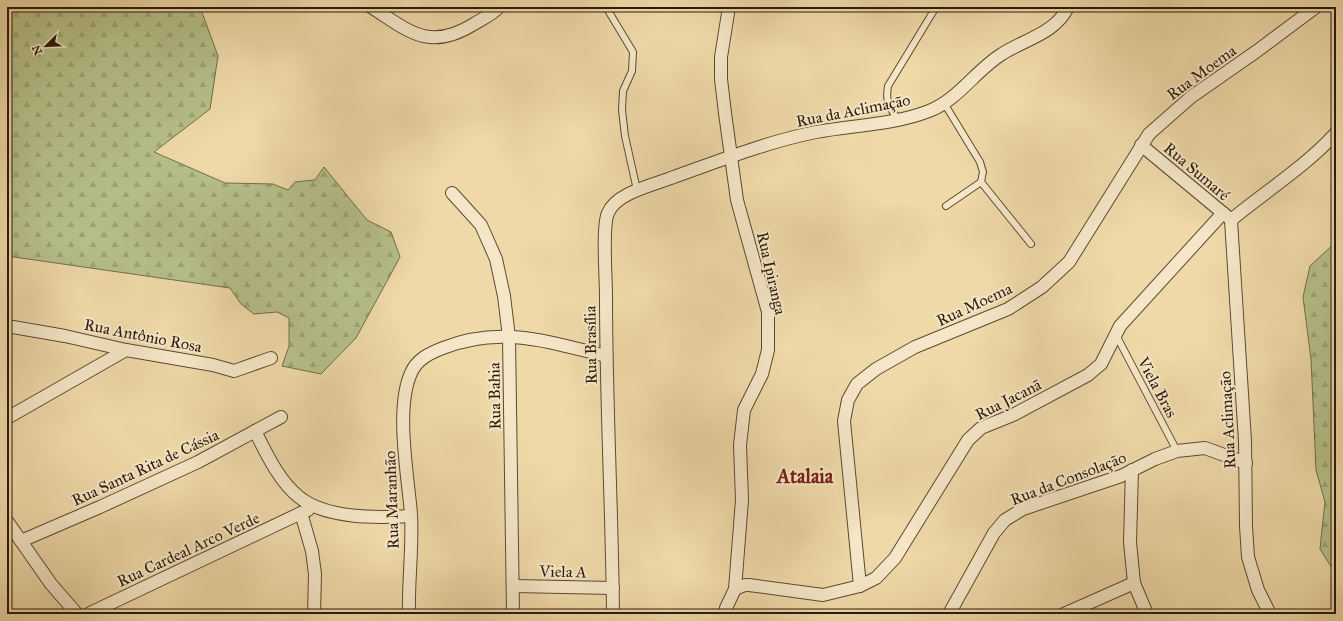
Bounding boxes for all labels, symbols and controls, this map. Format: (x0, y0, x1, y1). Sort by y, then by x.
north arrow (26, 26, 66, 66)
street label: Rua Moema (1163, 41, 1240, 104)
text: N (29, 42, 45, 57)
street label: Rua da Aclimação (794, 90, 912, 131)
street label: Rua Sumaré (1160, 138, 1234, 205)
street label: Rua Ipiranga (752, 230, 790, 317)
street label: Rua Moema (933, 279, 1015, 330)
street label: Rua Brasília (580, 305, 601, 385)
street label: Rua Antônio Rosa (82, 315, 204, 356)
street label: Viela Bras (1133, 353, 1181, 421)
street label: Rua Bahia (484, 362, 505, 430)
street label: Rua Aclimação (1215, 371, 1240, 469)
street label: Rua Jacanã (972, 375, 1045, 425)
street label: Rua Santa Rita de Cássia (69, 425, 222, 510)
street label: Rua da Consolação (1008, 448, 1129, 509)
street label: Rua Maranhão (380, 451, 403, 549)
district label: Atalaia (775, 464, 834, 488)
street label: Rua Cardeal Arco Verde (114, 508, 263, 591)
street label: Viela A (538, 562, 587, 581)

